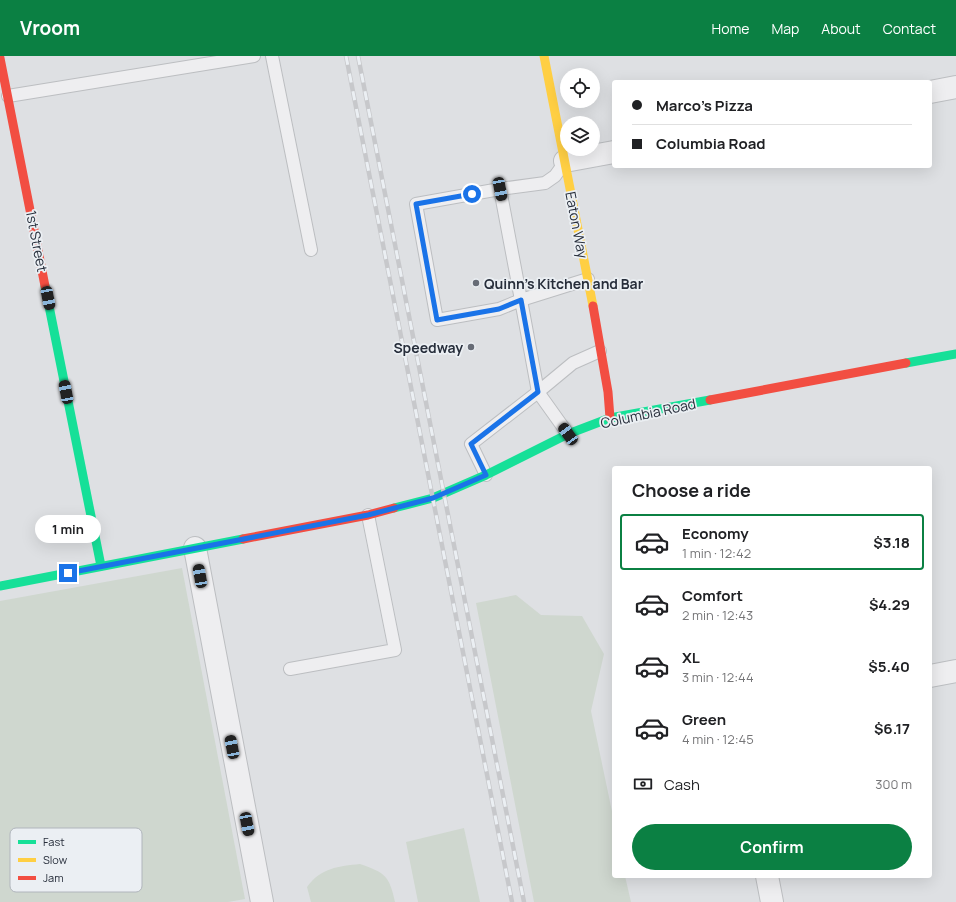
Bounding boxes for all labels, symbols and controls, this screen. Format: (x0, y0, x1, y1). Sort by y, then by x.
text: Vroom (20, 15, 80, 41)
text: Home (712, 19, 749, 38)
text: Map (771, 19, 799, 38)
text: About (821, 19, 861, 38)
text: Contact (883, 19, 936, 38)
map controls (560, 68, 600, 156)
button: locate (560, 68, 600, 108)
text: Marco's Pizza (656, 95, 753, 116)
button: layers (560, 116, 600, 156)
text: Columbia Road (656, 133, 766, 154)
car (492, 176, 508, 202)
route start (463, 185, 481, 203)
street label: Eaton Way (561, 190, 593, 261)
street label: 1st Street (22, 209, 52, 274)
place label: Quinn’s Kitchen and Bar (484, 274, 644, 293)
marker: Quinn’s Kitchen and Bar (471, 278, 481, 288)
car (40, 285, 56, 311)
place label: Speedway (393, 338, 463, 357)
marker: Speedway (466, 342, 476, 352)
car (58, 379, 74, 405)
street label: Columbia Road (599, 394, 697, 432)
car (556, 421, 580, 447)
text: Choose a ride (632, 478, 751, 502)
callout: 1 min (35, 515, 101, 543)
text: 1 min (52, 520, 84, 538)
text: Economy (682, 523, 749, 544)
icon: car (634, 524, 670, 560)
text: $3.18 (873, 532, 910, 553)
text: 1 min · 12:42 (682, 544, 751, 562)
car (192, 563, 208, 589)
route end (59, 564, 77, 582)
text: Comfort (682, 585, 743, 606)
icon: car (634, 586, 670, 622)
text: $4.29 (869, 594, 910, 615)
text: 2 min · 12:43 (682, 606, 753, 624)
text: XL (682, 647, 700, 668)
icon: car (634, 648, 670, 684)
text: $5.40 (868, 656, 910, 677)
text: 3 min · 12:44 (682, 668, 754, 686)
text: Green (682, 709, 726, 730)
icon: car (634, 710, 670, 746)
text: $6.17 (874, 718, 910, 739)
text: 4 min · 12:45 (682, 730, 754, 748)
car (224, 734, 240, 760)
icon: cash (632, 773, 654, 795)
text: Cash (664, 774, 700, 795)
text: 300 m (875, 775, 912, 793)
car (239, 811, 255, 837)
button: Confirm (632, 824, 912, 870)
legend (10, 828, 142, 892)
text: Fast (43, 834, 65, 849)
text: Slow (43, 852, 68, 867)
text: Jam (43, 870, 64, 885)

